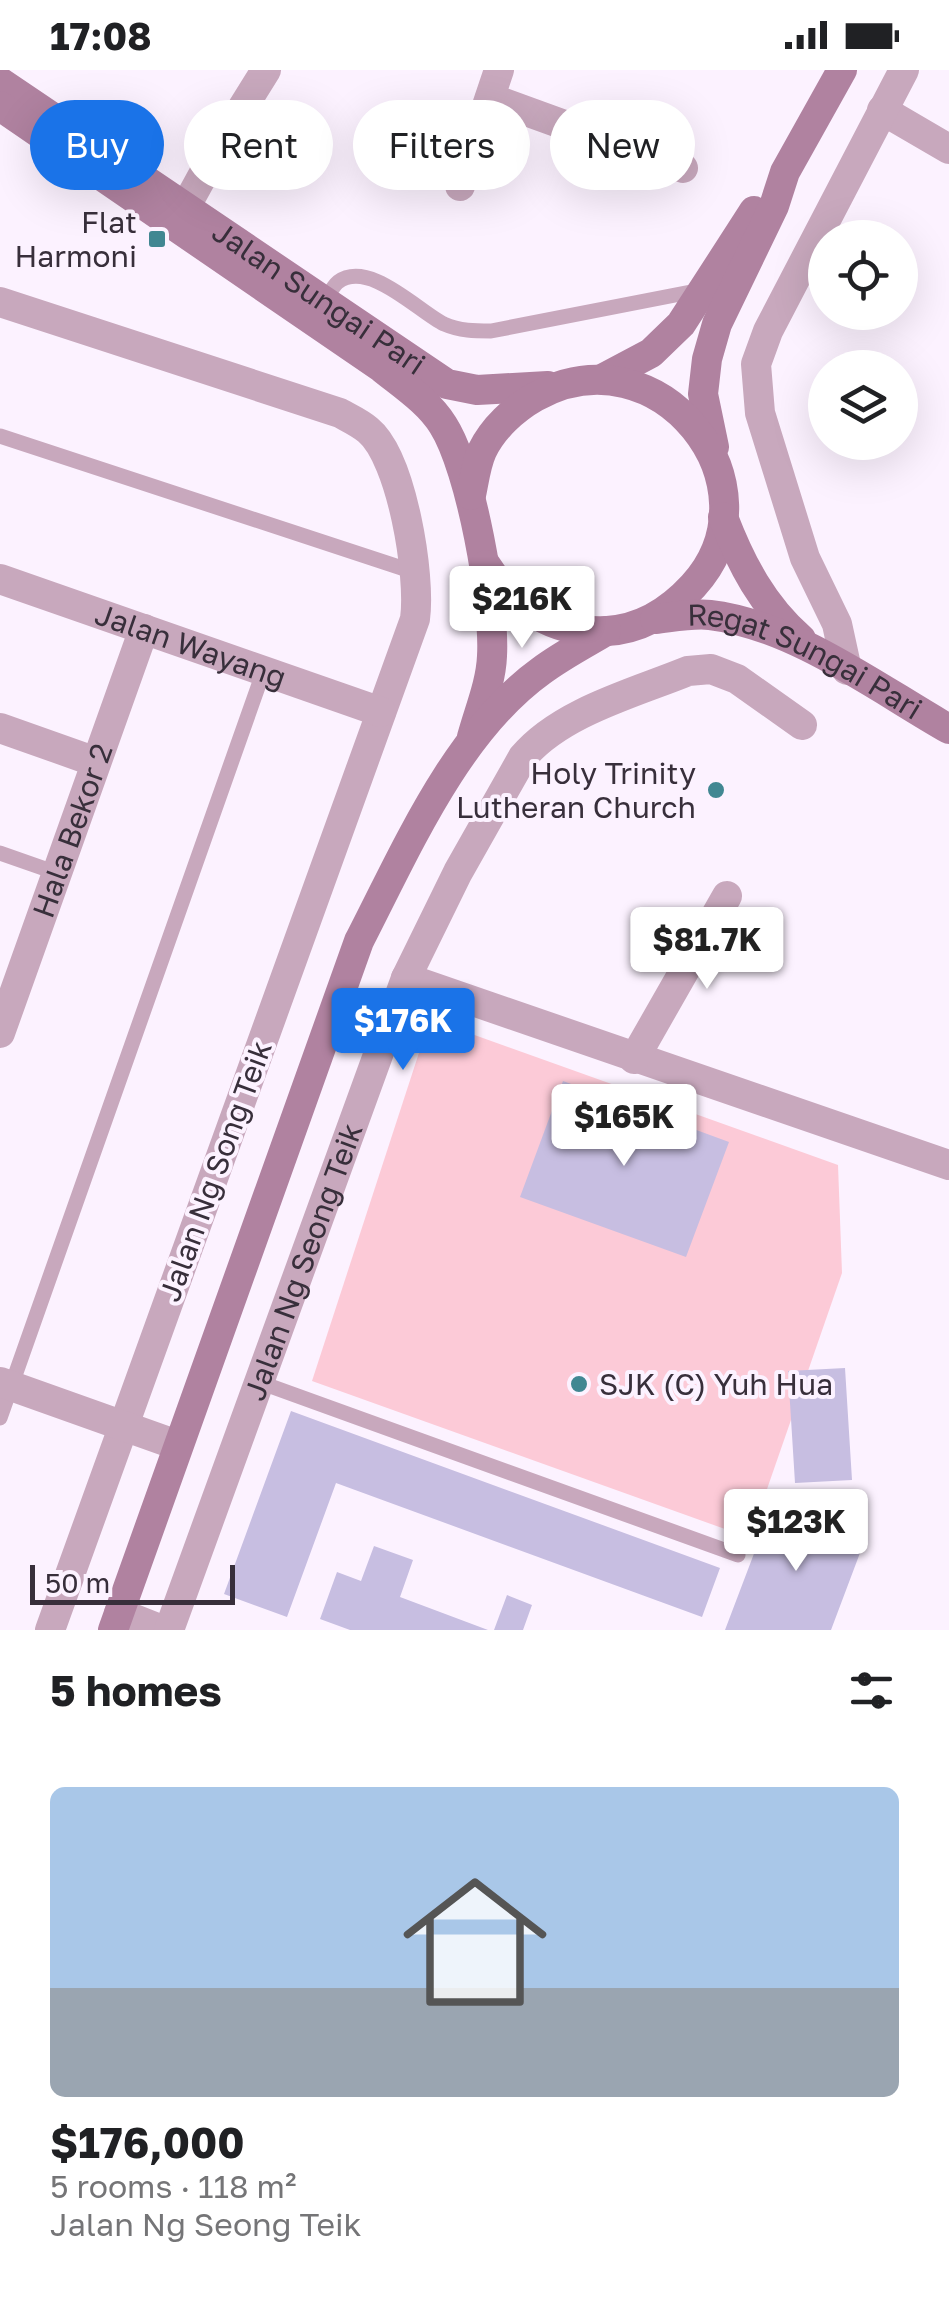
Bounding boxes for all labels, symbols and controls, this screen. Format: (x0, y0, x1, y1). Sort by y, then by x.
text: 17:08 (50, 13, 151, 58)
chip: Buy (30, 100, 164, 190)
chip: Rent (184, 100, 333, 190)
chip: Filters (353, 100, 530, 190)
chip: New (550, 100, 695, 190)
place label: Flat Harmoni (15, 204, 137, 274)
street label: Jalan Sungai Pari (206, 213, 432, 382)
map controls (808, 220, 918, 460)
button: locate (808, 220, 918, 330)
marker: Flat Harmoni (146, 228, 168, 250)
button: layers (808, 350, 918, 460)
pin: $216K (452, 566, 592, 651)
text: $216K (472, 579, 572, 617)
street label: Jalan Wayang (90, 596, 291, 696)
street label: Regat Sungai Pari (687, 596, 929, 727)
street label: Hala Bekor 2 (25, 739, 120, 922)
place label: Holy Trinity Lutheran Church (456, 755, 696, 825)
marker: Holy Trinity Lutheran Church (705, 779, 727, 801)
pin: $81.7K (626, 907, 788, 992)
text: $81.7K (652, 920, 762, 958)
pin: $176K (333, 988, 473, 1073)
text: $176K (354, 1001, 452, 1039)
street label: Jalan Ng Song Teik (151, 1036, 279, 1306)
pin: $165K (554, 1084, 694, 1169)
text: $165K (574, 1097, 674, 1135)
street label: Jalan Ng Seong Teik (236, 1118, 370, 1405)
place label: SJK (C) Yuh Hua (599, 1366, 833, 1402)
marker: SJK (C) Yuh Hua (568, 1373, 590, 1395)
pin: $123K (726, 1489, 866, 1574)
text: $123K (746, 1502, 846, 1540)
scale bar (30, 1560, 235, 1604)
text: 50 m (45, 1566, 110, 1599)
icon: filters (844, 1663, 899, 1718)
text: 5 homes (50, 1665, 222, 1715)
icon: home (385, 1852, 565, 2032)
text: $176,000 (50, 2117, 245, 2167)
text: 5 rooms · 118 m² (50, 2167, 296, 2205)
text: Jalan Ng Seong Teik (50, 2205, 362, 2243)

